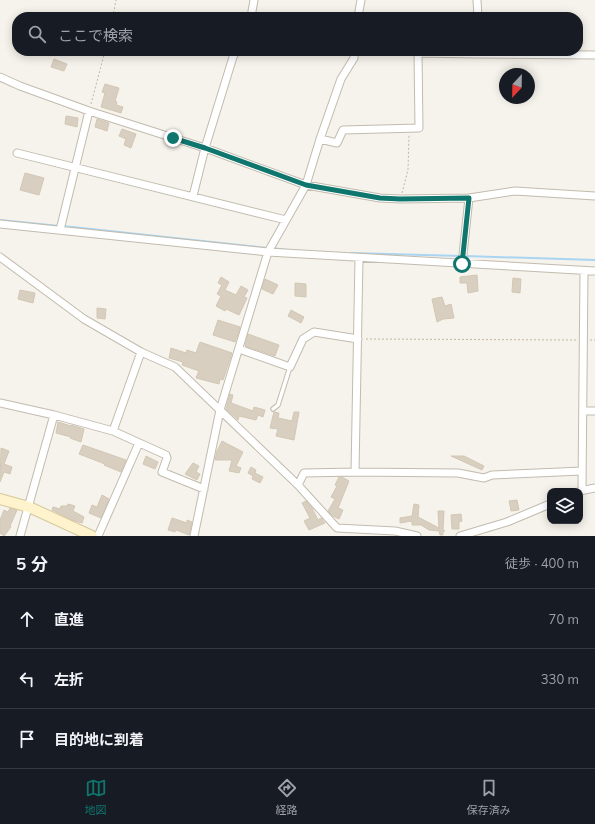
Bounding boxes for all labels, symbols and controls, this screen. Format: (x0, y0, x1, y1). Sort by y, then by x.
search box (12, 12, 583, 56)
icon: search (26, 23, 48, 45)
text: ここで検索 (58, 26, 133, 45)
north arrow (499, 68, 535, 104)
route end (164, 129, 182, 147)
route start (453, 255, 471, 273)
map controls (547, 488, 583, 524)
button: layers (547, 488, 583, 524)
text: 5 分 (16, 553, 48, 574)
text: 徒歩 · 400 m (505, 555, 579, 571)
icon: ahead (16, 608, 38, 630)
text: 直進 (54, 610, 84, 629)
text: 70 m (549, 611, 579, 627)
icon: left (16, 668, 38, 690)
text: 左折 (54, 670, 84, 689)
text: 330 m (541, 671, 579, 687)
icon: arrive (16, 728, 38, 750)
text: 目的地に到着 (54, 730, 144, 749)
tab: 地図 (85, 777, 107, 817)
tab: 経路 (276, 777, 298, 817)
tab: 保存済み (467, 777, 511, 817)

